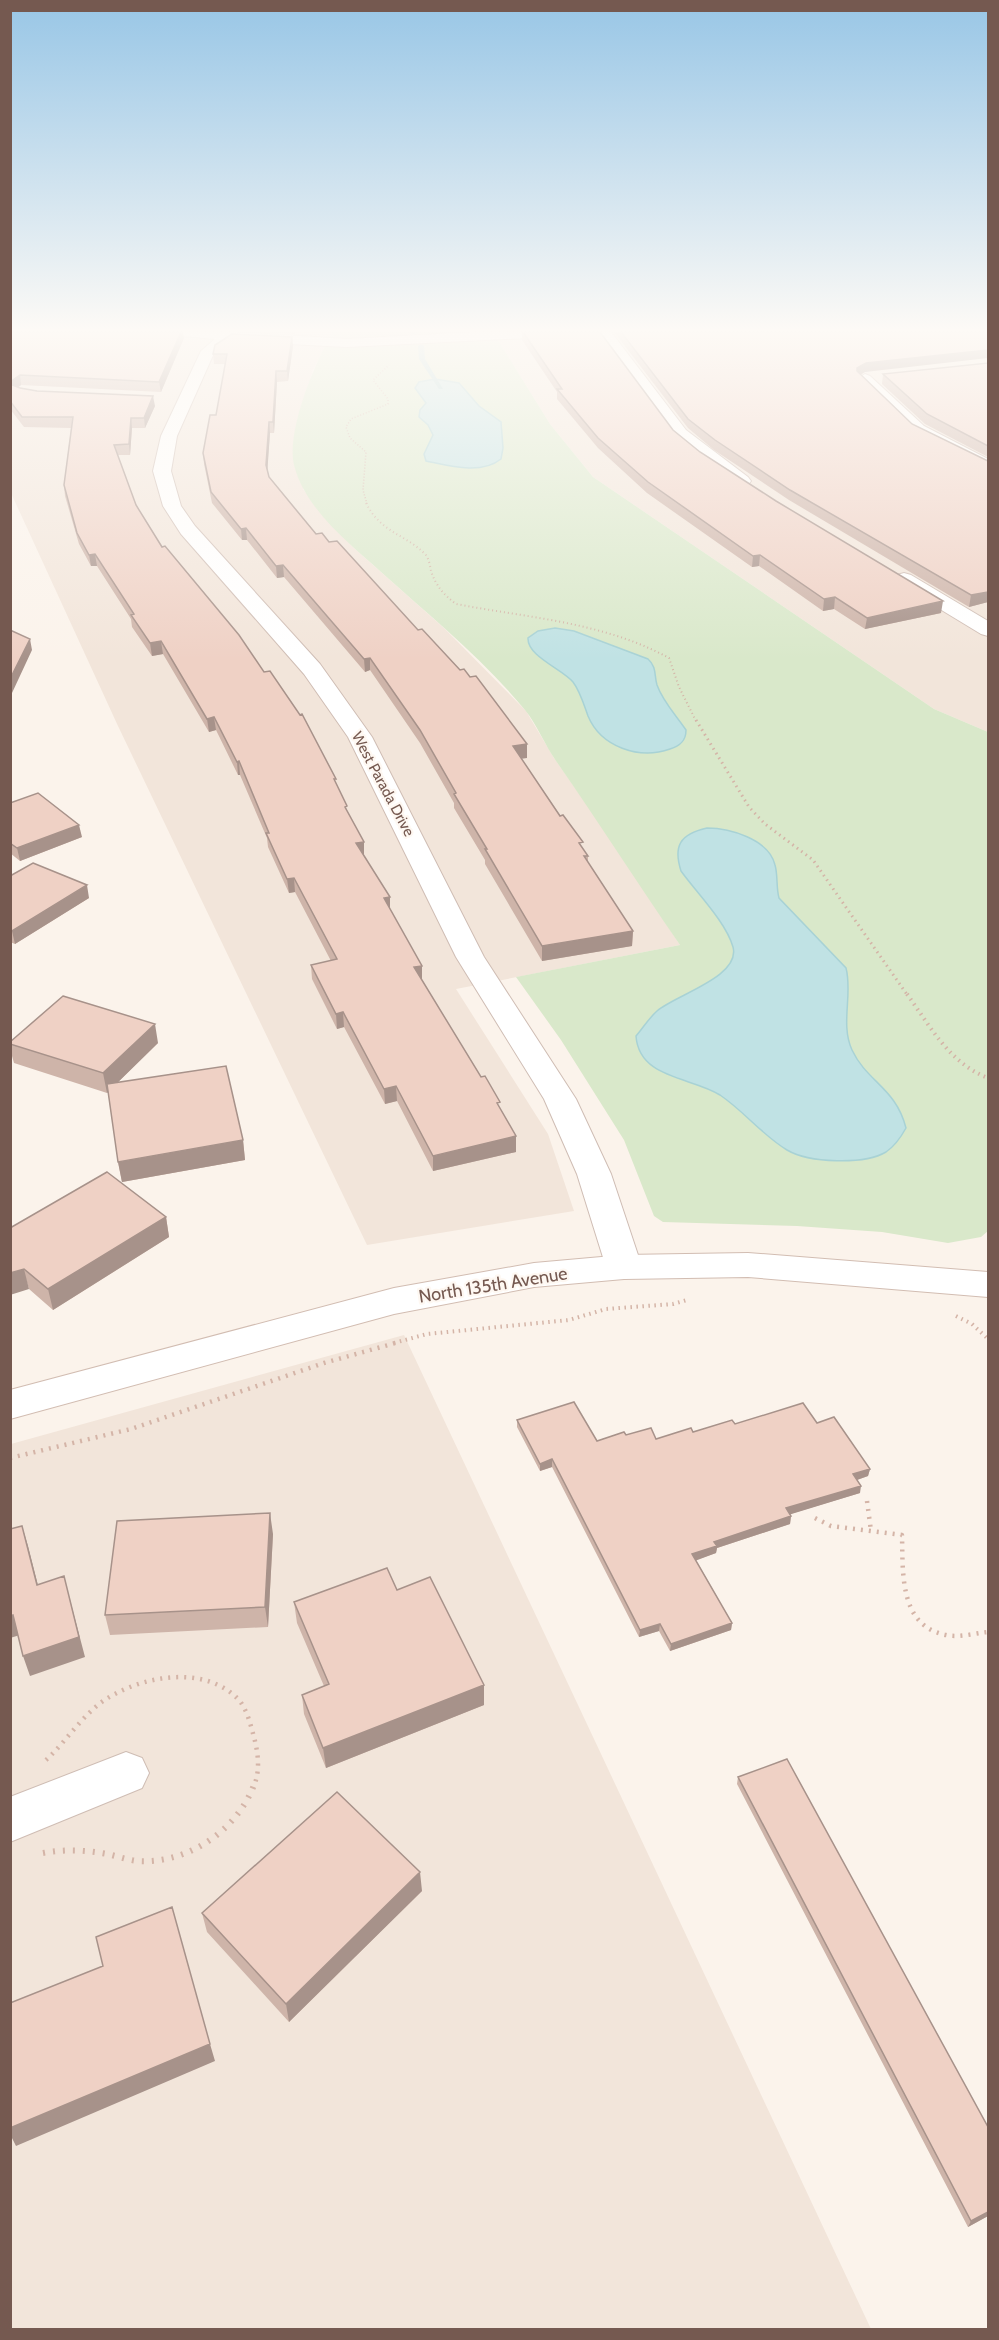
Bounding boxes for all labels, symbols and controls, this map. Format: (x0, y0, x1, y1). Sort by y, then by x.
street label: West Parada Drive (348, 729, 418, 840)
street label: North 135th Avenue (417, 1262, 569, 1308)

